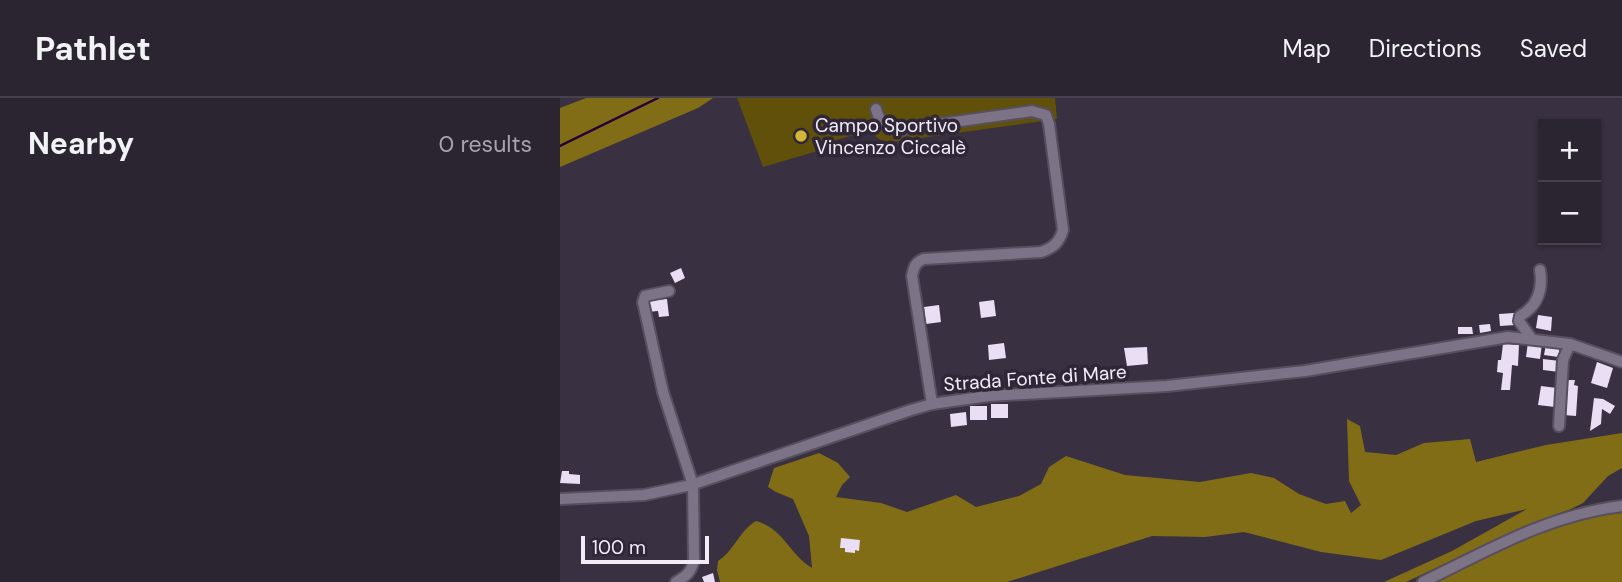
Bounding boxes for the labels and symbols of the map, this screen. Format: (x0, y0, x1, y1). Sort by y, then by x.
place label: Campo Sportivo Vincenzo Ciccalè (815, 113, 966, 160)
marker: Campo Sportivo Vincenzo Ciccalè (793, 128, 809, 144)
street label: Strada Fonte di Mare (943, 359, 1127, 397)
scale bar (581, 533, 709, 565)

